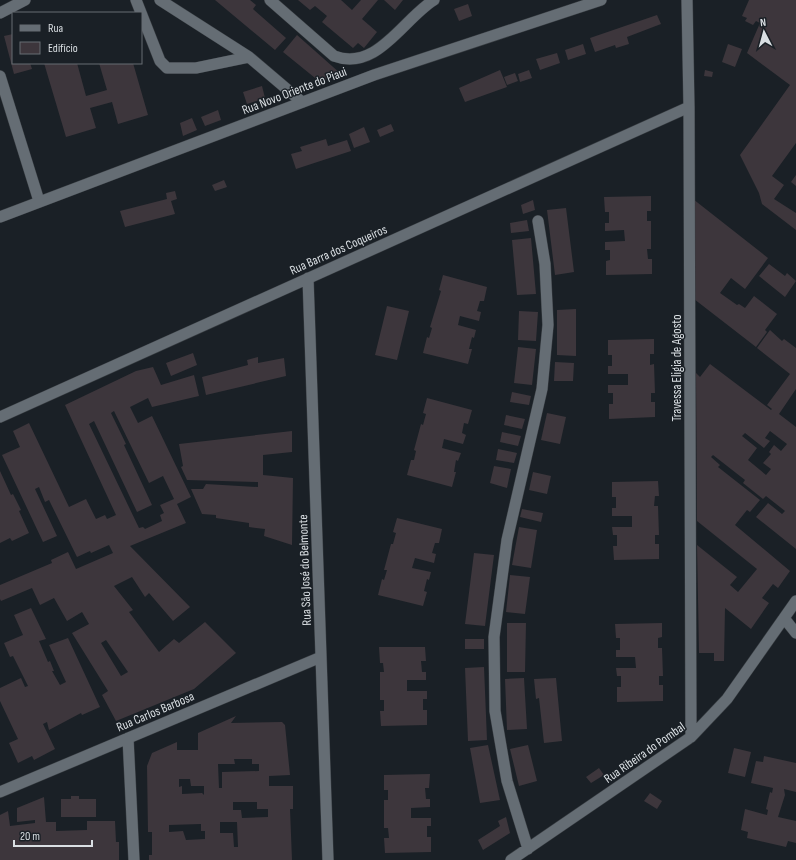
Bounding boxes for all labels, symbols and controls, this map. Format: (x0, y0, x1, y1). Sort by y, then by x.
legend (12, 12, 142, 64)
north arrow (744, 12, 784, 52)
text: N (759, 16, 767, 29)
text: Rua (48, 21, 64, 36)
text: Edifício (48, 41, 78, 56)
street label: Rua Novo Oriente do Piaui (240, 64, 349, 118)
street label: Rua Barra dos Coqueiros (287, 221, 390, 279)
street label: Travessa Eligia de Agosto (669, 314, 685, 422)
street label: Rua São José do Belmonte (295, 514, 315, 626)
street label: Rua Carlos Barbosa (114, 688, 197, 735)
street label: Rua Ribeira do Pombal (601, 719, 688, 787)
scale bar (14, 822, 92, 848)
text: 20 m (20, 829, 40, 844)

